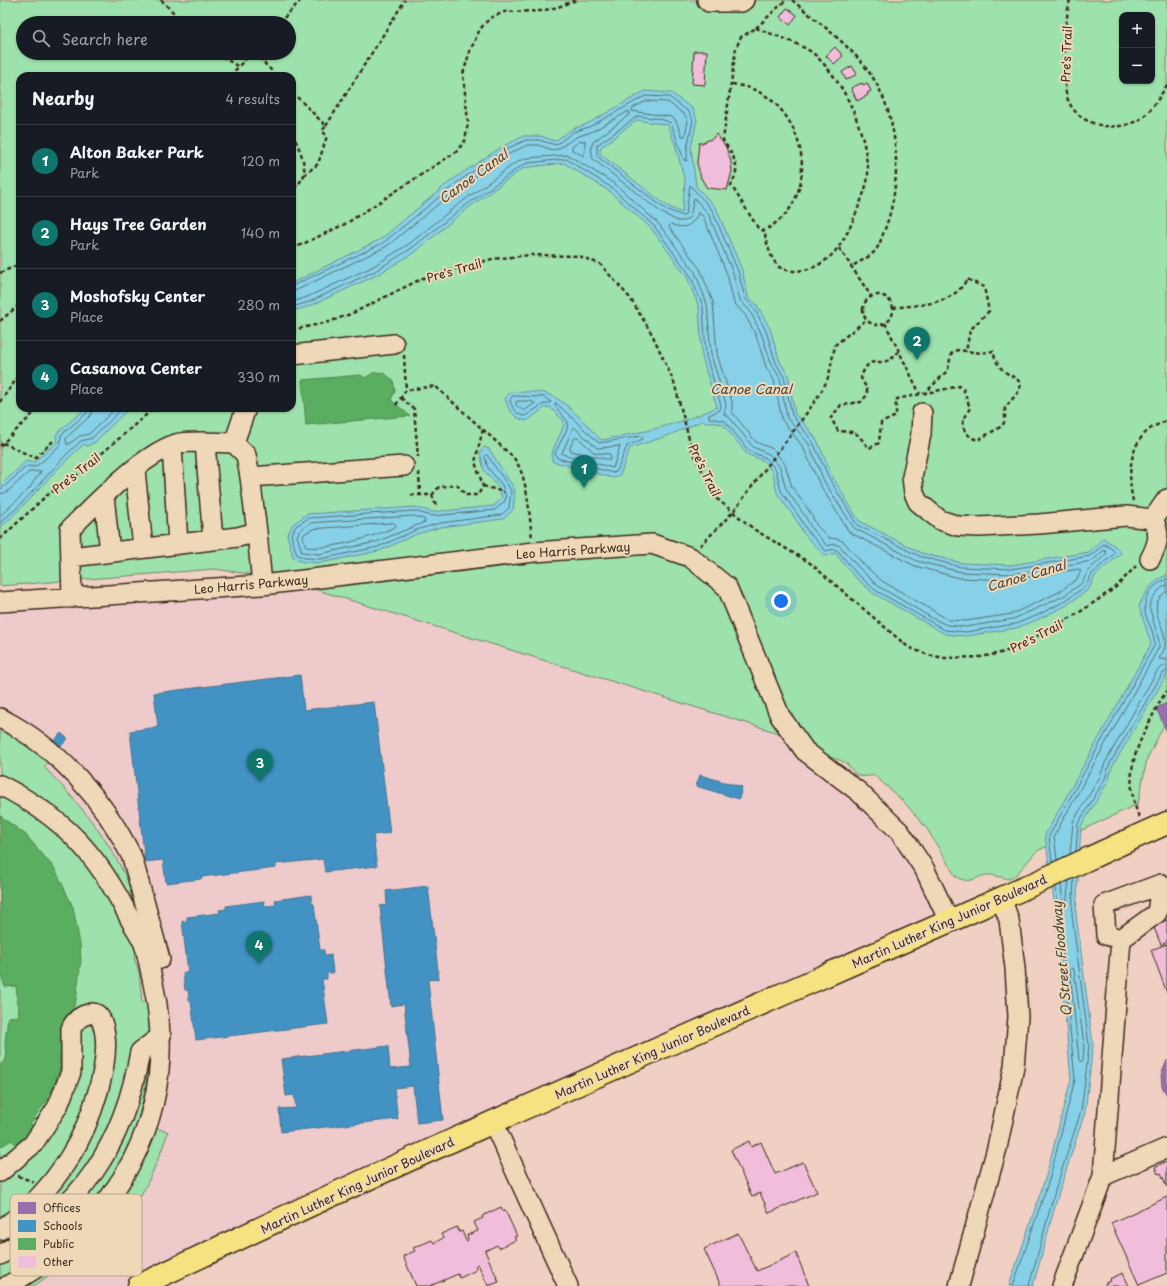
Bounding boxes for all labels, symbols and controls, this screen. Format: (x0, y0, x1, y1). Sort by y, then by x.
map controls (1119, 12, 1155, 84)
button: + (1119, 12, 1155, 48)
search box (16, 16, 296, 60)
street label: Pre's Trail (1056, 25, 1076, 83)
icon: search (30, 27, 52, 49)
text: Search here (62, 27, 148, 50)
button: − (1119, 48, 1155, 84)
text: Nearby (32, 85, 94, 111)
text: 4 results (226, 89, 280, 108)
text: Alton Baker Park (70, 140, 204, 163)
water label: Canoe Canal (435, 143, 513, 208)
text: 1 (42, 151, 48, 170)
text: 120 m (241, 151, 280, 170)
text: Park (70, 163, 99, 182)
text: Hays Tree Garden (70, 212, 207, 235)
text: 2 (40, 223, 50, 242)
text: 140 m (241, 223, 280, 242)
text: Park (70, 235, 99, 254)
street label: Pre's Trail (424, 254, 484, 286)
text: Moshofsky Center (70, 284, 205, 307)
text: 3 (41, 295, 49, 314)
text: 280 m (238, 295, 280, 314)
text: Place (70, 307, 103, 326)
pin: 2 (904, 327, 930, 360)
text: Casanova Center (70, 356, 202, 379)
text: 4 (41, 367, 49, 386)
text: 330 m (237, 367, 280, 386)
text: Place (70, 379, 103, 398)
water label: Canoe Canal (710, 379, 794, 398)
street label: Pre's Trail (684, 441, 726, 499)
street label: Pre's Trail (48, 448, 104, 498)
pin: 1 (571, 455, 597, 488)
street label: Leo Harris Parkway (515, 537, 631, 563)
water label: Canoe Canal (984, 554, 1070, 595)
street label: Leo Harris Parkway (193, 570, 309, 598)
your location (771, 591, 791, 611)
street label: Pre's Trail (1007, 615, 1065, 657)
pin: 3 (247, 749, 273, 782)
street label: Martin Luther King Junior Boulevard (849, 869, 1050, 972)
water label: Q Street Floodway (1046, 899, 1075, 1017)
pin: 4 (246, 931, 272, 964)
street label: Martin Luther King Junior Boulevard (552, 1000, 753, 1103)
street label: Martin Luther King Junior Boulevard (257, 1132, 457, 1238)
legend (10, 1194, 142, 1276)
text: Offices (43, 1199, 80, 1216)
text: Schools (43, 1217, 83, 1234)
text: Public (43, 1235, 74, 1252)
text: Other (43, 1253, 74, 1270)

